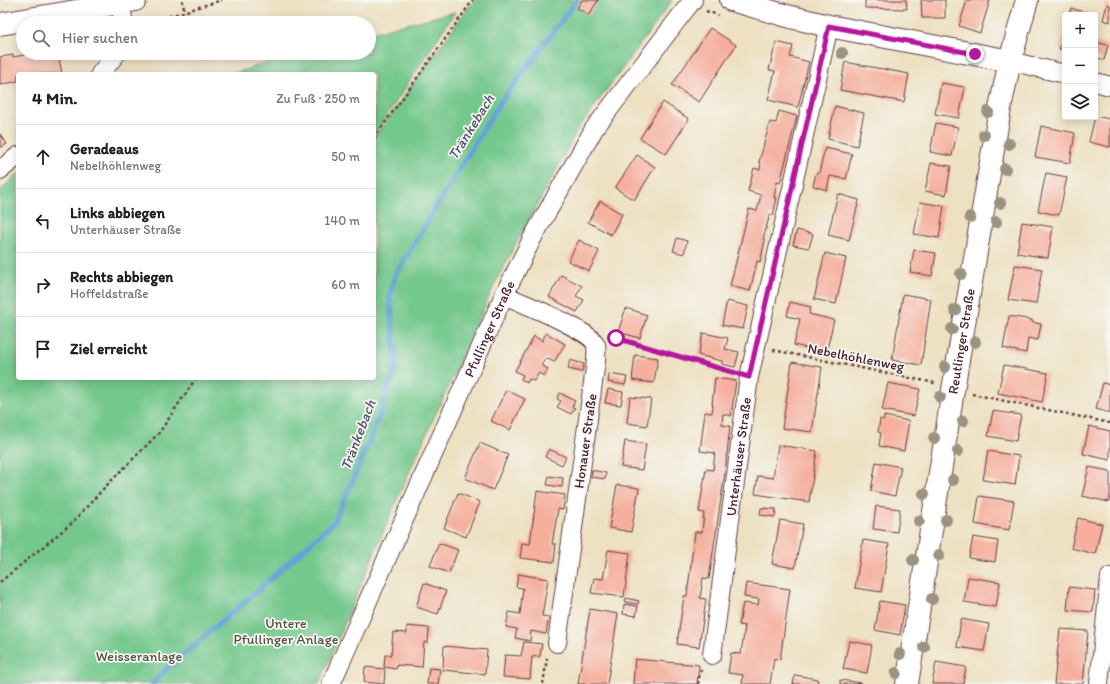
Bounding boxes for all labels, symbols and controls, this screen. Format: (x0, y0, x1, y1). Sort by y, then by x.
map controls (1062, 12, 1098, 120)
button: + (1062, 12, 1098, 48)
search box (16, 16, 376, 60)
icon: search (30, 27, 52, 49)
text: Hier suchen (62, 29, 138, 47)
route end (966, 45, 984, 63)
button: − (1062, 48, 1098, 84)
button: layers (1062, 84, 1098, 120)
text: 4 Min. (32, 88, 78, 108)
text: Zu Fuß · 250 m (276, 91, 360, 106)
water label: Tränkebach (444, 91, 498, 163)
text: Geradeaus (70, 140, 139, 158)
icon: ahead (32, 146, 54, 168)
text: 50 m (331, 149, 360, 164)
text: Nebelhöhlenweg (70, 158, 161, 173)
text: Links abbiegen (70, 204, 165, 222)
icon: left (32, 210, 54, 232)
text: 140 m (324, 213, 360, 228)
text: Unterhäuser Straße (70, 222, 181, 237)
text: Rechts abbiegen (70, 268, 173, 286)
icon: right (32, 274, 54, 296)
text: 60 m (331, 277, 360, 292)
street label: Pfullinger Straße (461, 277, 519, 380)
text: Hoffeldstraße (70, 286, 148, 301)
street label: Reutlinger Straße (944, 287, 979, 395)
route start (607, 329, 625, 347)
icon: arrive (32, 338, 54, 360)
text: Ziel erreicht (70, 340, 147, 358)
street label: Nebelhöhlenweg (806, 340, 907, 375)
street label: Honauer Straße (570, 392, 601, 490)
street label: Unterhäuser Straße (723, 396, 755, 517)
water label: Tränkebach (336, 397, 380, 473)
park label: Untere Pfullinger Anlage (234, 615, 339, 648)
park label: Weisseranlage (96, 648, 182, 665)

